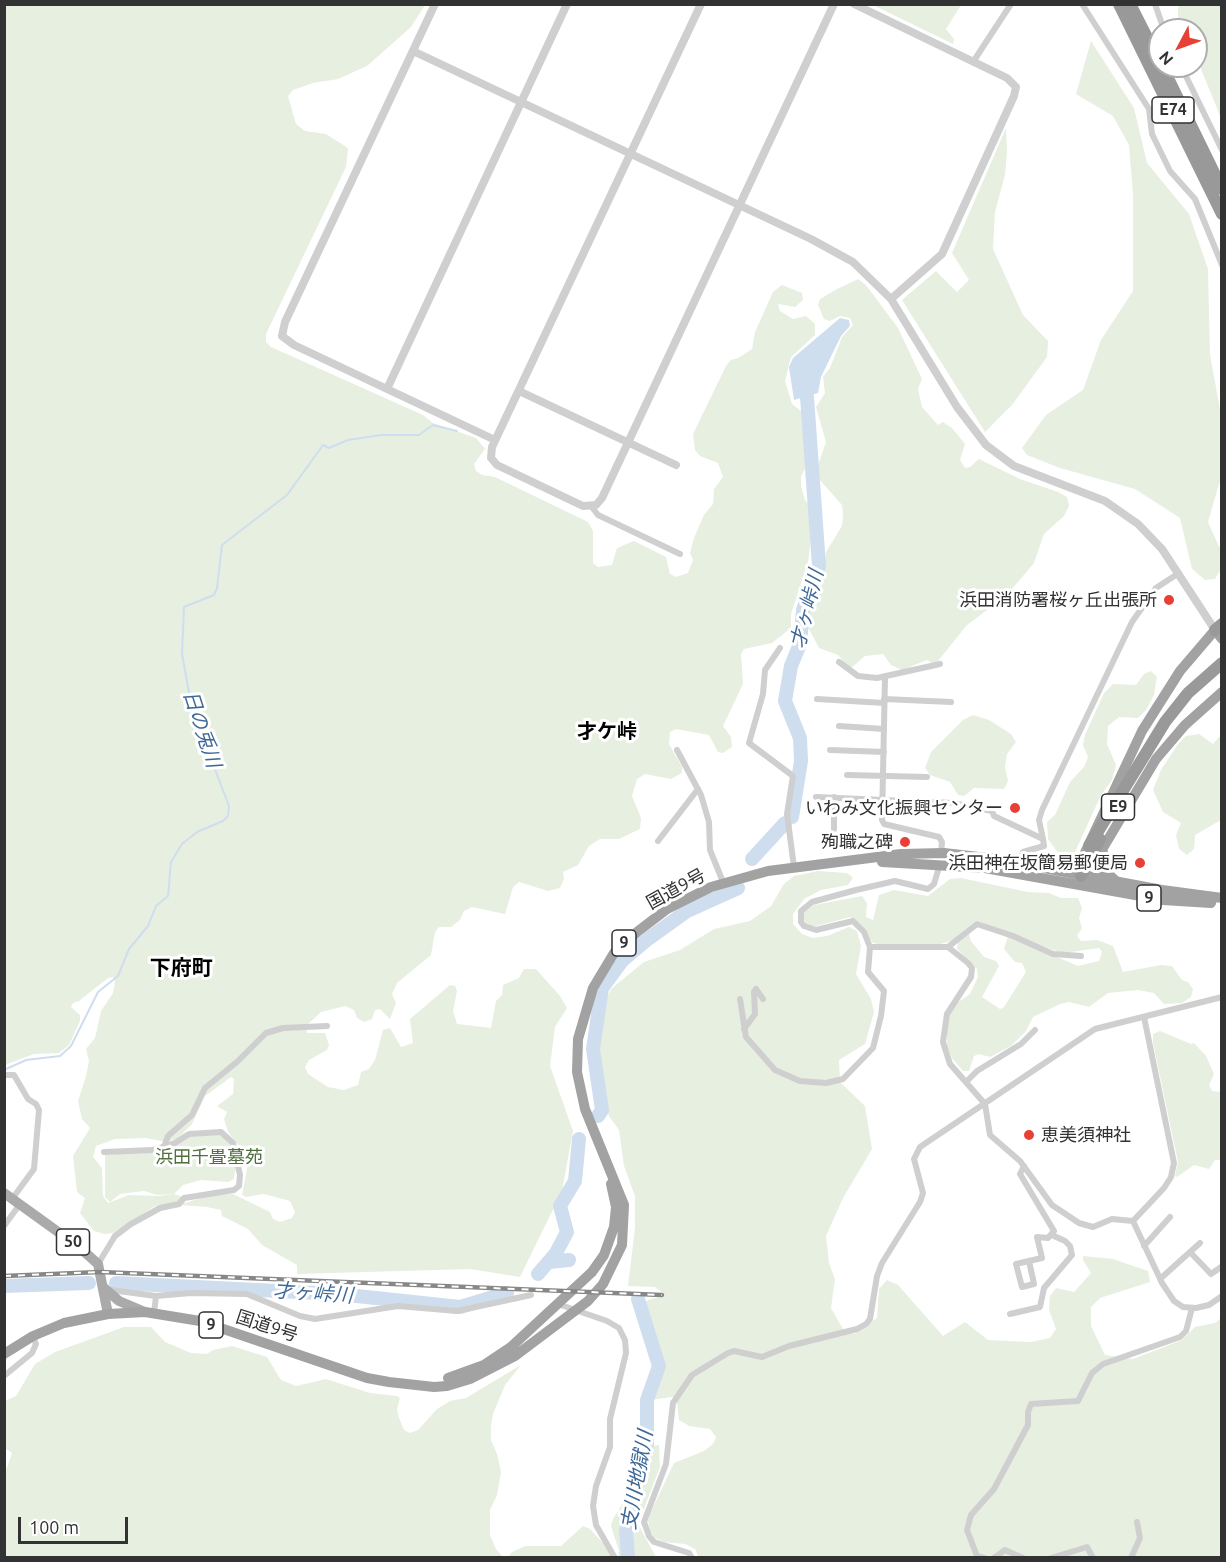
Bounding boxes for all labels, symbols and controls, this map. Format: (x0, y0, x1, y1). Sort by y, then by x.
north arrow (1148, 18, 1208, 78)
text: N (1155, 48, 1177, 69)
road number: E74 (1152, 97, 1194, 123)
water label: 才ヶ峠川 (786, 567, 828, 651)
place label: 浜田消防署桜ヶ丘出張所 (959, 589, 1157, 611)
marker: 浜田消防署桜ヶ丘出張所 (1162, 593, 1176, 607)
water label: 日の兎川 (178, 687, 226, 771)
district label: 才ケ峠 (577, 719, 637, 743)
road number: E9 (1102, 794, 1134, 820)
place label: いわみ文化振興センター (805, 797, 1003, 819)
marker: いわみ文化振興センター (1008, 801, 1022, 815)
place label: 殉職之碑 (821, 831, 893, 853)
marker: 殉職之碑 (898, 835, 912, 849)
place label: 浜田神在坂簡易郵便局 (948, 852, 1128, 874)
marker: 浜田神在坂簡易郵便局 (1133, 856, 1147, 870)
street label: 国道9号 (643, 864, 709, 914)
road number: 9 (1137, 885, 1161, 911)
road number: 9 (612, 930, 636, 956)
district label: 下府町 (150, 955, 212, 981)
place label: 恵美須神社 (1041, 1124, 1131, 1146)
marker: 恵美須神社 (1022, 1128, 1036, 1142)
park label: 浜田千畳墓苑 (155, 1146, 263, 1168)
road number: 50 (56, 1229, 90, 1255)
water label: 才ヶ峠川 (272, 1278, 354, 1308)
street label: 国道9号 (233, 1306, 301, 1346)
road number: 9 (199, 1312, 223, 1338)
water label: 支川地獄川 (616, 1429, 658, 1531)
scale bar (21, 1505, 130, 1543)
text: 100 m (29, 1517, 79, 1537)

